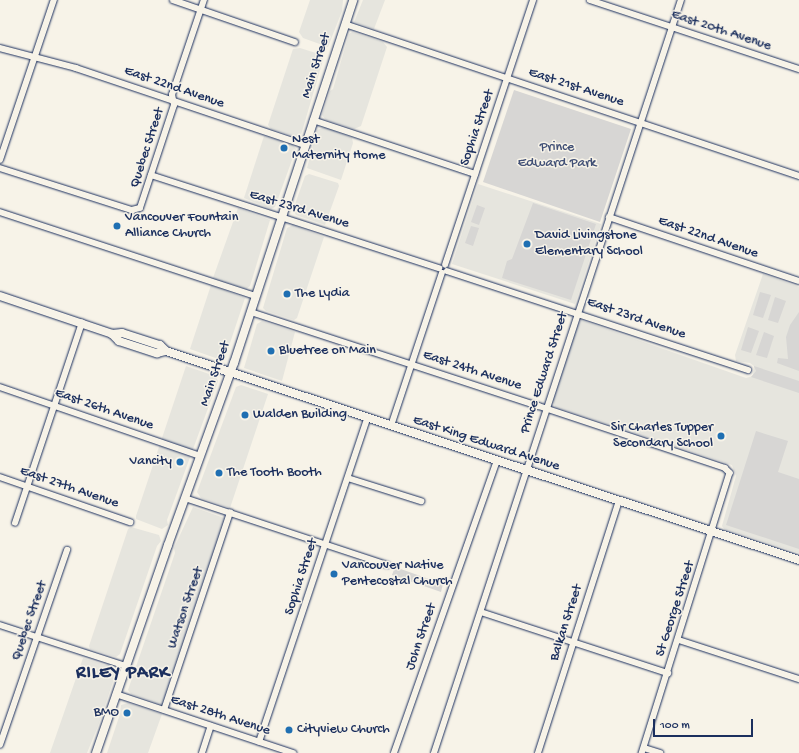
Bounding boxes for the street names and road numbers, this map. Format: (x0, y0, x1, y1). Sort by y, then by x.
street label: East 20th Avenue (669, 7, 773, 55)
street label: Main Street (299, 31, 335, 101)
street label: East 22nd Avenue (122, 63, 226, 113)
street label: East 21st Avenue (526, 65, 626, 111)
street label: Sophia Street (457, 88, 499, 168)
street label: Quebec Street (127, 106, 169, 190)
street label: East 23rd Avenue (247, 187, 351, 233)
street label: East 22nd Avenue (656, 213, 760, 263)
street label: East 23rd Avenue (584, 294, 688, 344)
street label: Prince Edward Street (517, 310, 573, 436)
street label: Main Street (197, 339, 235, 409)
street label: East 24th Avenue (421, 347, 523, 395)
street label: East 26th Avenue (52, 385, 156, 435)
street label: East King Edward Avenue (410, 412, 562, 476)
street label: East 27th Avenue (17, 463, 121, 513)
street label: Sophia Street (282, 537, 322, 617)
street label: St George Street (653, 559, 699, 659)
street label: Watson Street (164, 565, 208, 651)
street label: Quebec Street (9, 579, 51, 663)
street label: Balkan Street (547, 583, 587, 663)
street label: John Street (403, 601, 441, 673)
street label: East 28th Avenue (168, 692, 272, 740)

